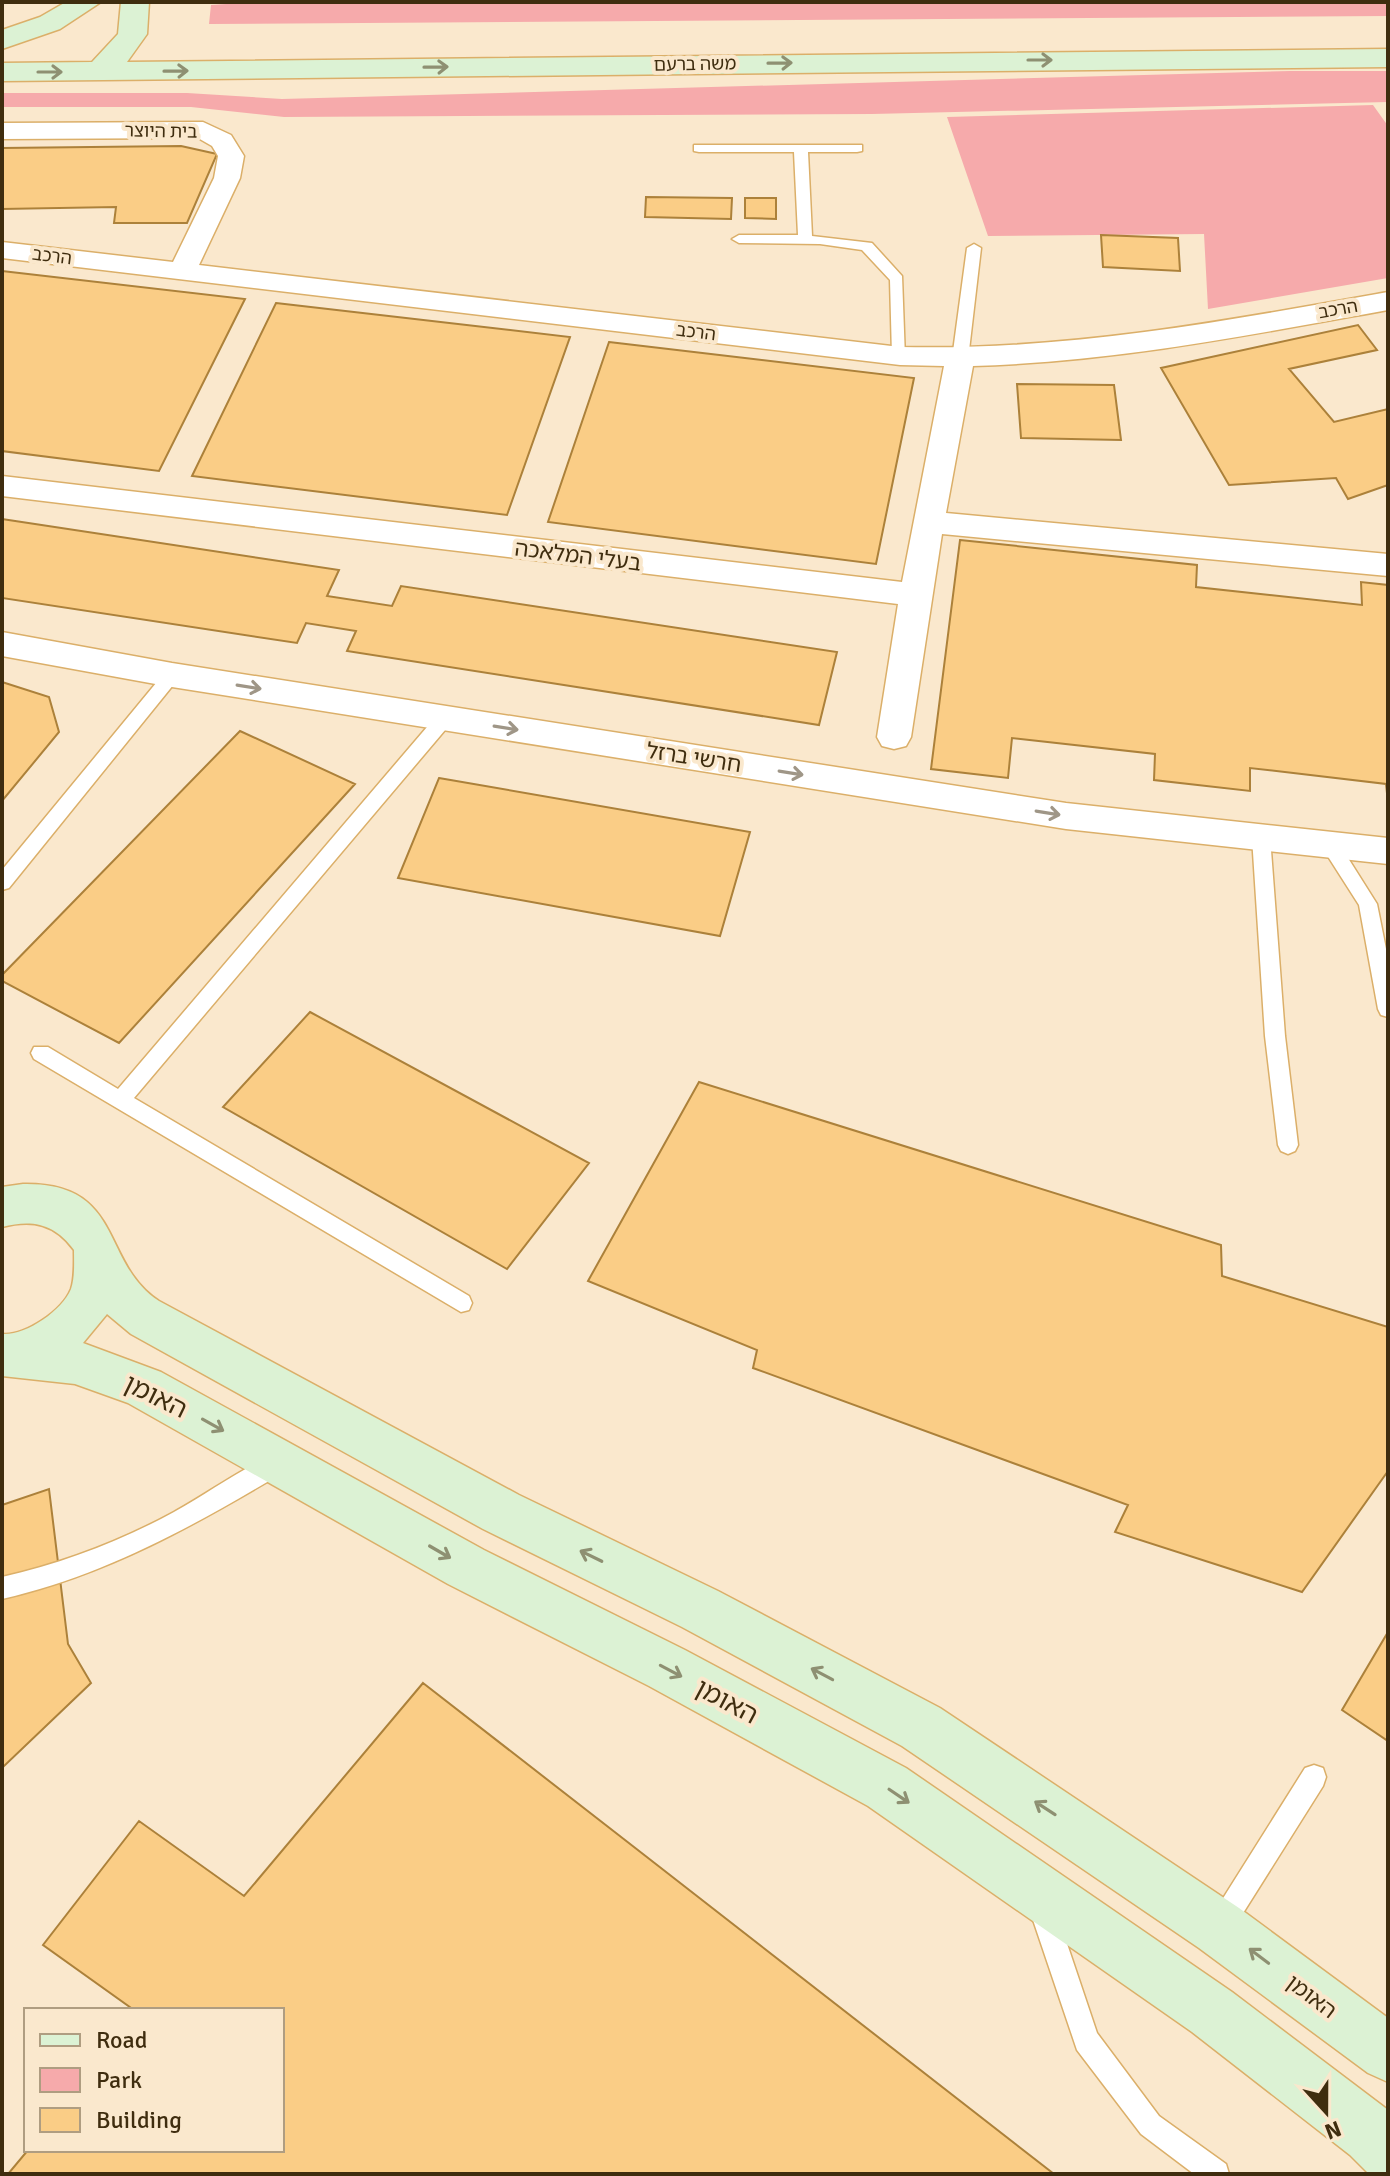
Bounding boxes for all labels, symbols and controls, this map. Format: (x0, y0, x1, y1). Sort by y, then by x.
street label: משה ברעם (654, 52, 737, 76)
one-way arrow (1026, 52, 1053, 68)
one-way arrow (766, 55, 793, 71)
one-way arrow (422, 60, 449, 75)
one-way arrow (162, 63, 189, 79)
one-way arrow (36, 64, 63, 80)
street label: בית היוצר (124, 119, 198, 143)
street label: הרכב (31, 243, 73, 269)
street label: הרכב (1316, 295, 1360, 323)
street label: הרכב (675, 319, 717, 345)
street label: בעלי המלאכה (513, 534, 643, 577)
one-way arrow (236, 681, 262, 696)
one-way arrow (493, 721, 518, 736)
street label: חרשי ברזל (645, 737, 743, 778)
one-way arrow (778, 766, 803, 781)
one-way arrow (1034, 807, 1060, 822)
street label: האומן (119, 1368, 192, 1426)
one-way arrow (201, 1417, 224, 1433)
one-way arrow (428, 1544, 451, 1560)
one-way arrow (579, 1548, 603, 1563)
one-way arrow (659, 1663, 683, 1679)
one-way arrow (811, 1666, 834, 1682)
street label: האומן (690, 1672, 763, 1732)
one-way arrow (887, 1788, 910, 1804)
one-way arrow (1034, 1800, 1056, 1817)
one-way arrow (1248, 1948, 1270, 1964)
street label: האומן (1281, 1969, 1342, 2024)
legend (24, 2008, 284, 2152)
text: Road (96, 2025, 147, 2055)
text: Park (96, 2065, 142, 2095)
north arrow (1286, 2072, 1366, 2152)
text: Building (96, 2105, 182, 2135)
text: N (1321, 2115, 1345, 2146)

